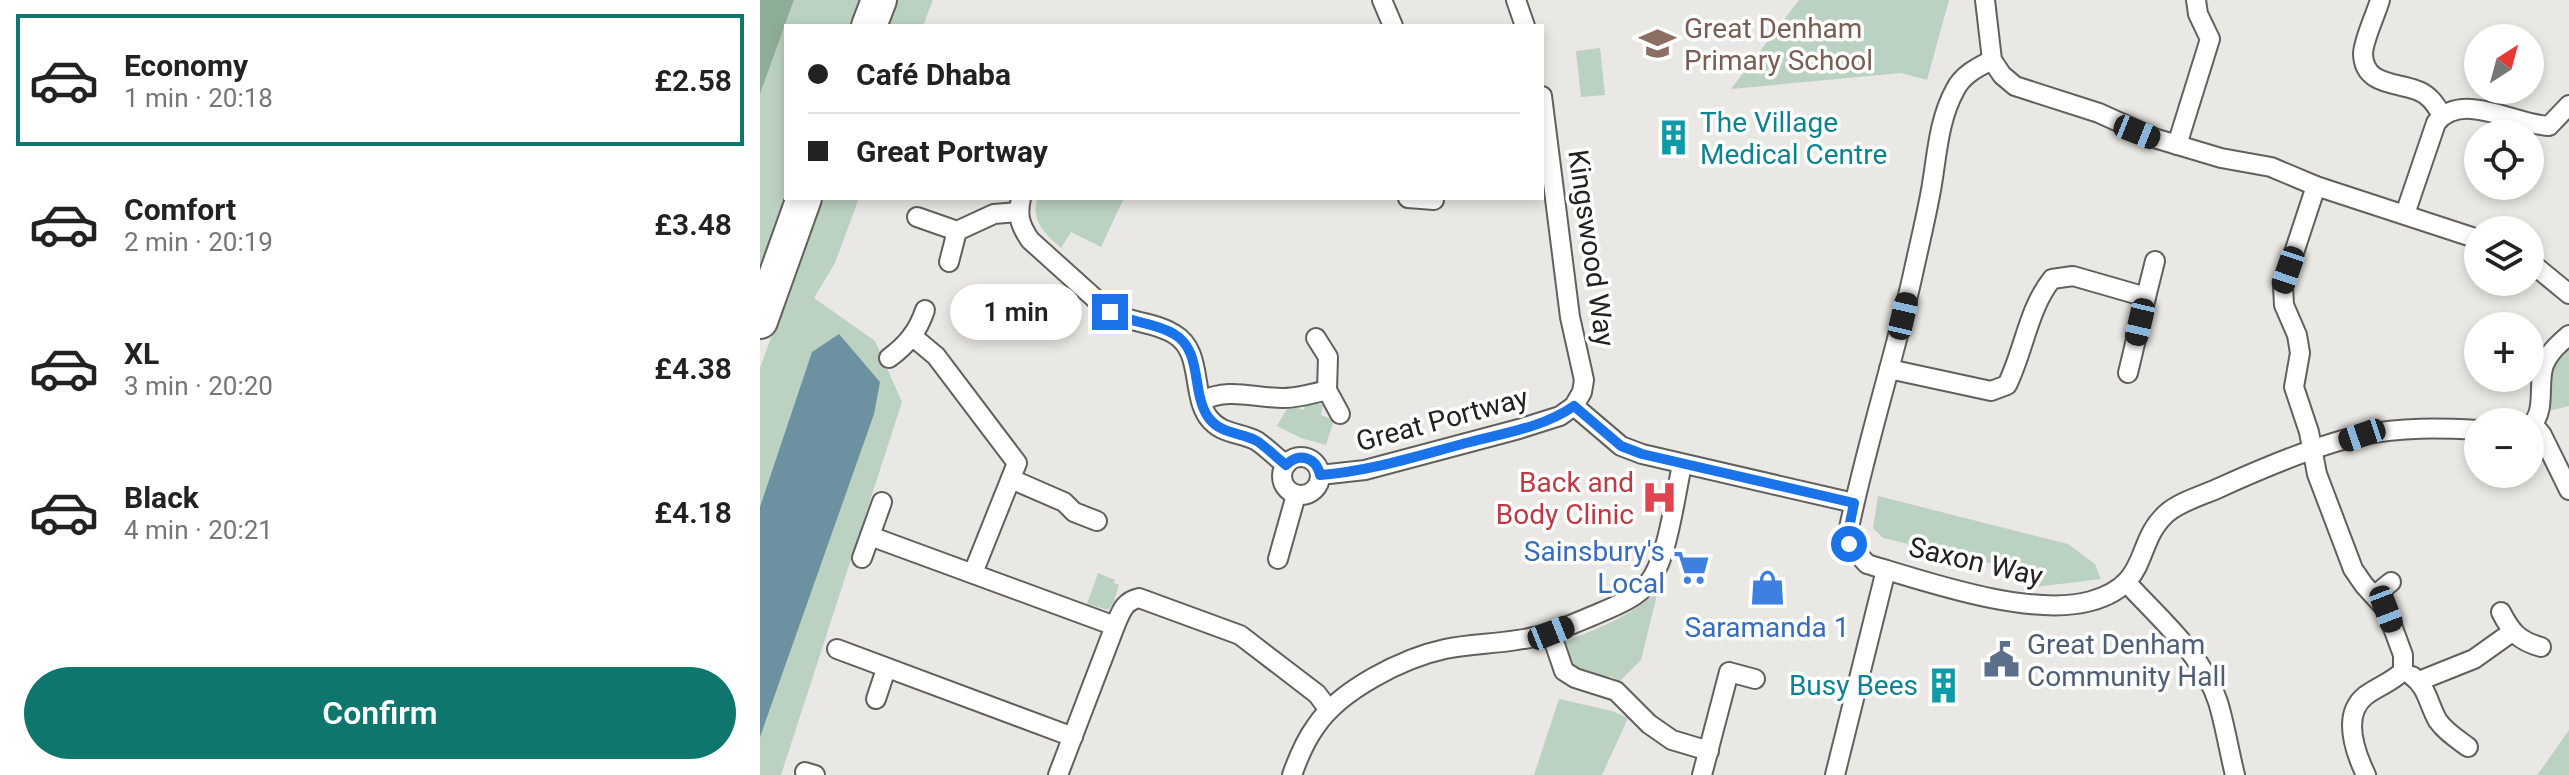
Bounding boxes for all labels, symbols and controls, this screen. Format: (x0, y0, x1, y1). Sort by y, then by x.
place label: Great Denham Primary School (1684, 12, 1873, 77)
north arrow (2464, 24, 2544, 104)
map controls (2464, 24, 2544, 488)
school or university icon: Great Denham Primary School (1639, 25, 1677, 63)
icon: car (28, 44, 100, 116)
text: Economy (124, 48, 248, 83)
text: Café Dhaba (856, 57, 1011, 92)
text: £2.58 (654, 63, 732, 98)
text: 1 min · 20:18 (124, 83, 273, 113)
place label: The Village Medical Centre (1700, 106, 1887, 171)
car (2110, 112, 2164, 152)
building icon: The Village Medical Centre (1655, 119, 1693, 157)
button: locate (2464, 120, 2544, 200)
text: Great Portway (856, 134, 1048, 169)
street label: Kingswood Way (1561, 148, 1622, 349)
icon: car (28, 188, 100, 260)
text: Comfort (124, 192, 236, 227)
text: £3.48 (654, 207, 732, 242)
button: layers (2464, 216, 2544, 296)
text: 2 min · 20:19 (124, 227, 273, 257)
car (2269, 243, 2307, 297)
callout: 1 min (950, 284, 1082, 340)
car (1886, 290, 1920, 342)
route end (1092, 294, 1128, 330)
car (2123, 296, 2157, 348)
text: 1 min (983, 297, 1049, 327)
button: + (2464, 312, 2544, 392)
icon: car (28, 332, 100, 404)
text: XL (124, 336, 159, 371)
text: £4.38 (654, 351, 732, 386)
text: 3 min · 20:20 (124, 371, 273, 401)
street label: Great Portway (1353, 381, 1532, 458)
button: − (2464, 408, 2544, 488)
car (2335, 416, 2389, 454)
place label: Back and Body Clinic (1496, 466, 1634, 531)
icon: car (28, 476, 100, 548)
hospital icon: Back and Body Clinic (1641, 479, 1679, 517)
text: Black (124, 480, 199, 515)
text: £4.18 (654, 495, 732, 530)
text: 4 min · 20:21 (124, 515, 273, 545)
route start (1831, 526, 1867, 562)
street label: Saxon Way (1906, 530, 2046, 593)
place label: Sainsbury's Local (1524, 535, 1665, 600)
supermarket icon: Sainsbury's Local (1672, 548, 1710, 586)
shop icon: Saramanda 1 (1748, 568, 1786, 606)
car (2366, 582, 2406, 636)
place label: Saramanda 1 (1685, 611, 1849, 644)
car (1524, 613, 1578, 653)
place label: Great Denham Community Hall (2027, 628, 2226, 693)
public building icon: Great Denham Community Hall (1982, 641, 2020, 679)
building icon: Busy Bees (1925, 666, 1963, 704)
button: Confirm (24, 667, 736, 759)
place label: Busy Bees (1789, 669, 1918, 702)

